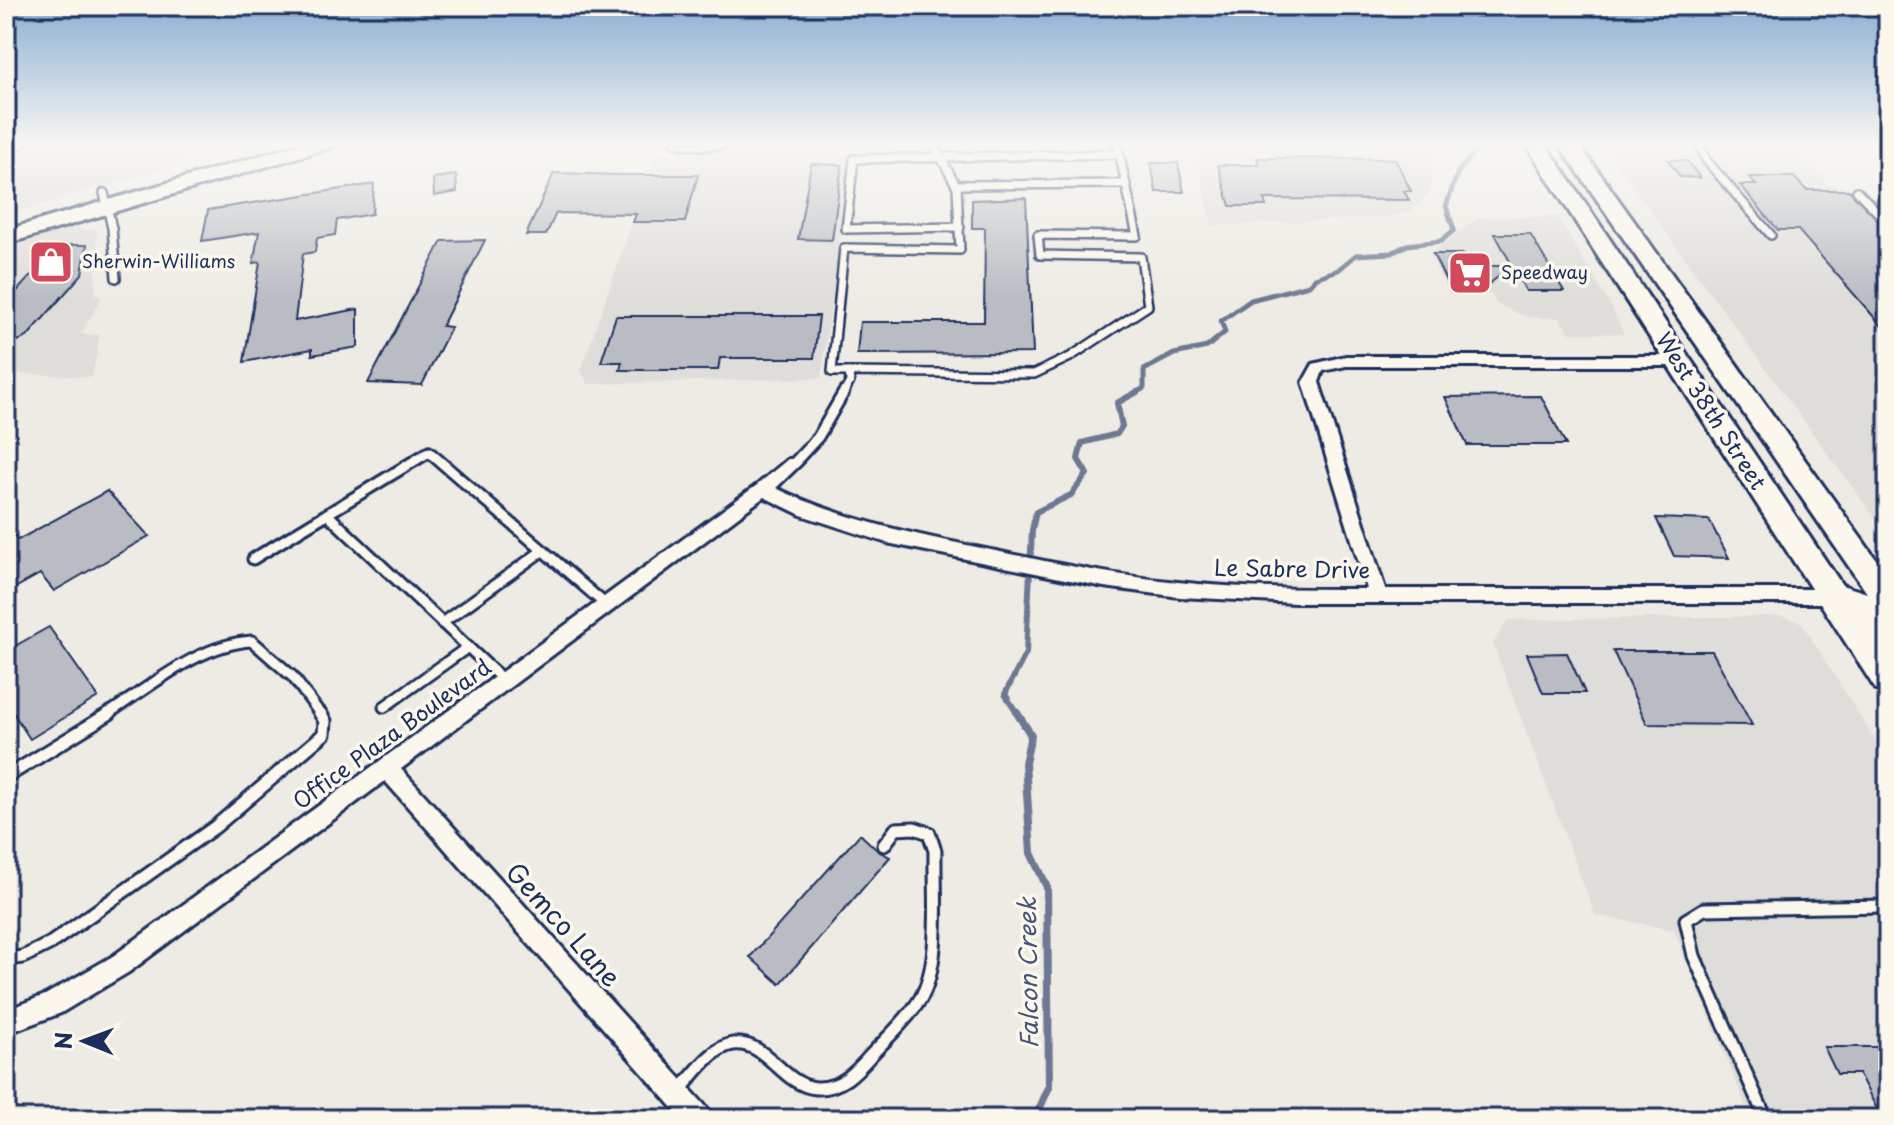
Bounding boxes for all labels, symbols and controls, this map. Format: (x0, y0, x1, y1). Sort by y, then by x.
shop icon: Sherwin-Williams (27, 238, 75, 286)
place label: Sherwin-Williams (82, 247, 235, 274)
supermarket icon: Speedway (1446, 249, 1494, 297)
place label: Speedway (1501, 258, 1588, 285)
street label: West 38th Street (1649, 325, 1776, 496)
street label: Le Sabre Drive (1214, 550, 1370, 585)
street label: Office Plaza Boulevard (285, 650, 497, 816)
street label: Gemco Lane (497, 853, 631, 995)
water label: Falcon Creek (1008, 896, 1046, 1049)
north arrow (44, 1001, 124, 1081)
text: N (46, 1032, 79, 1050)

